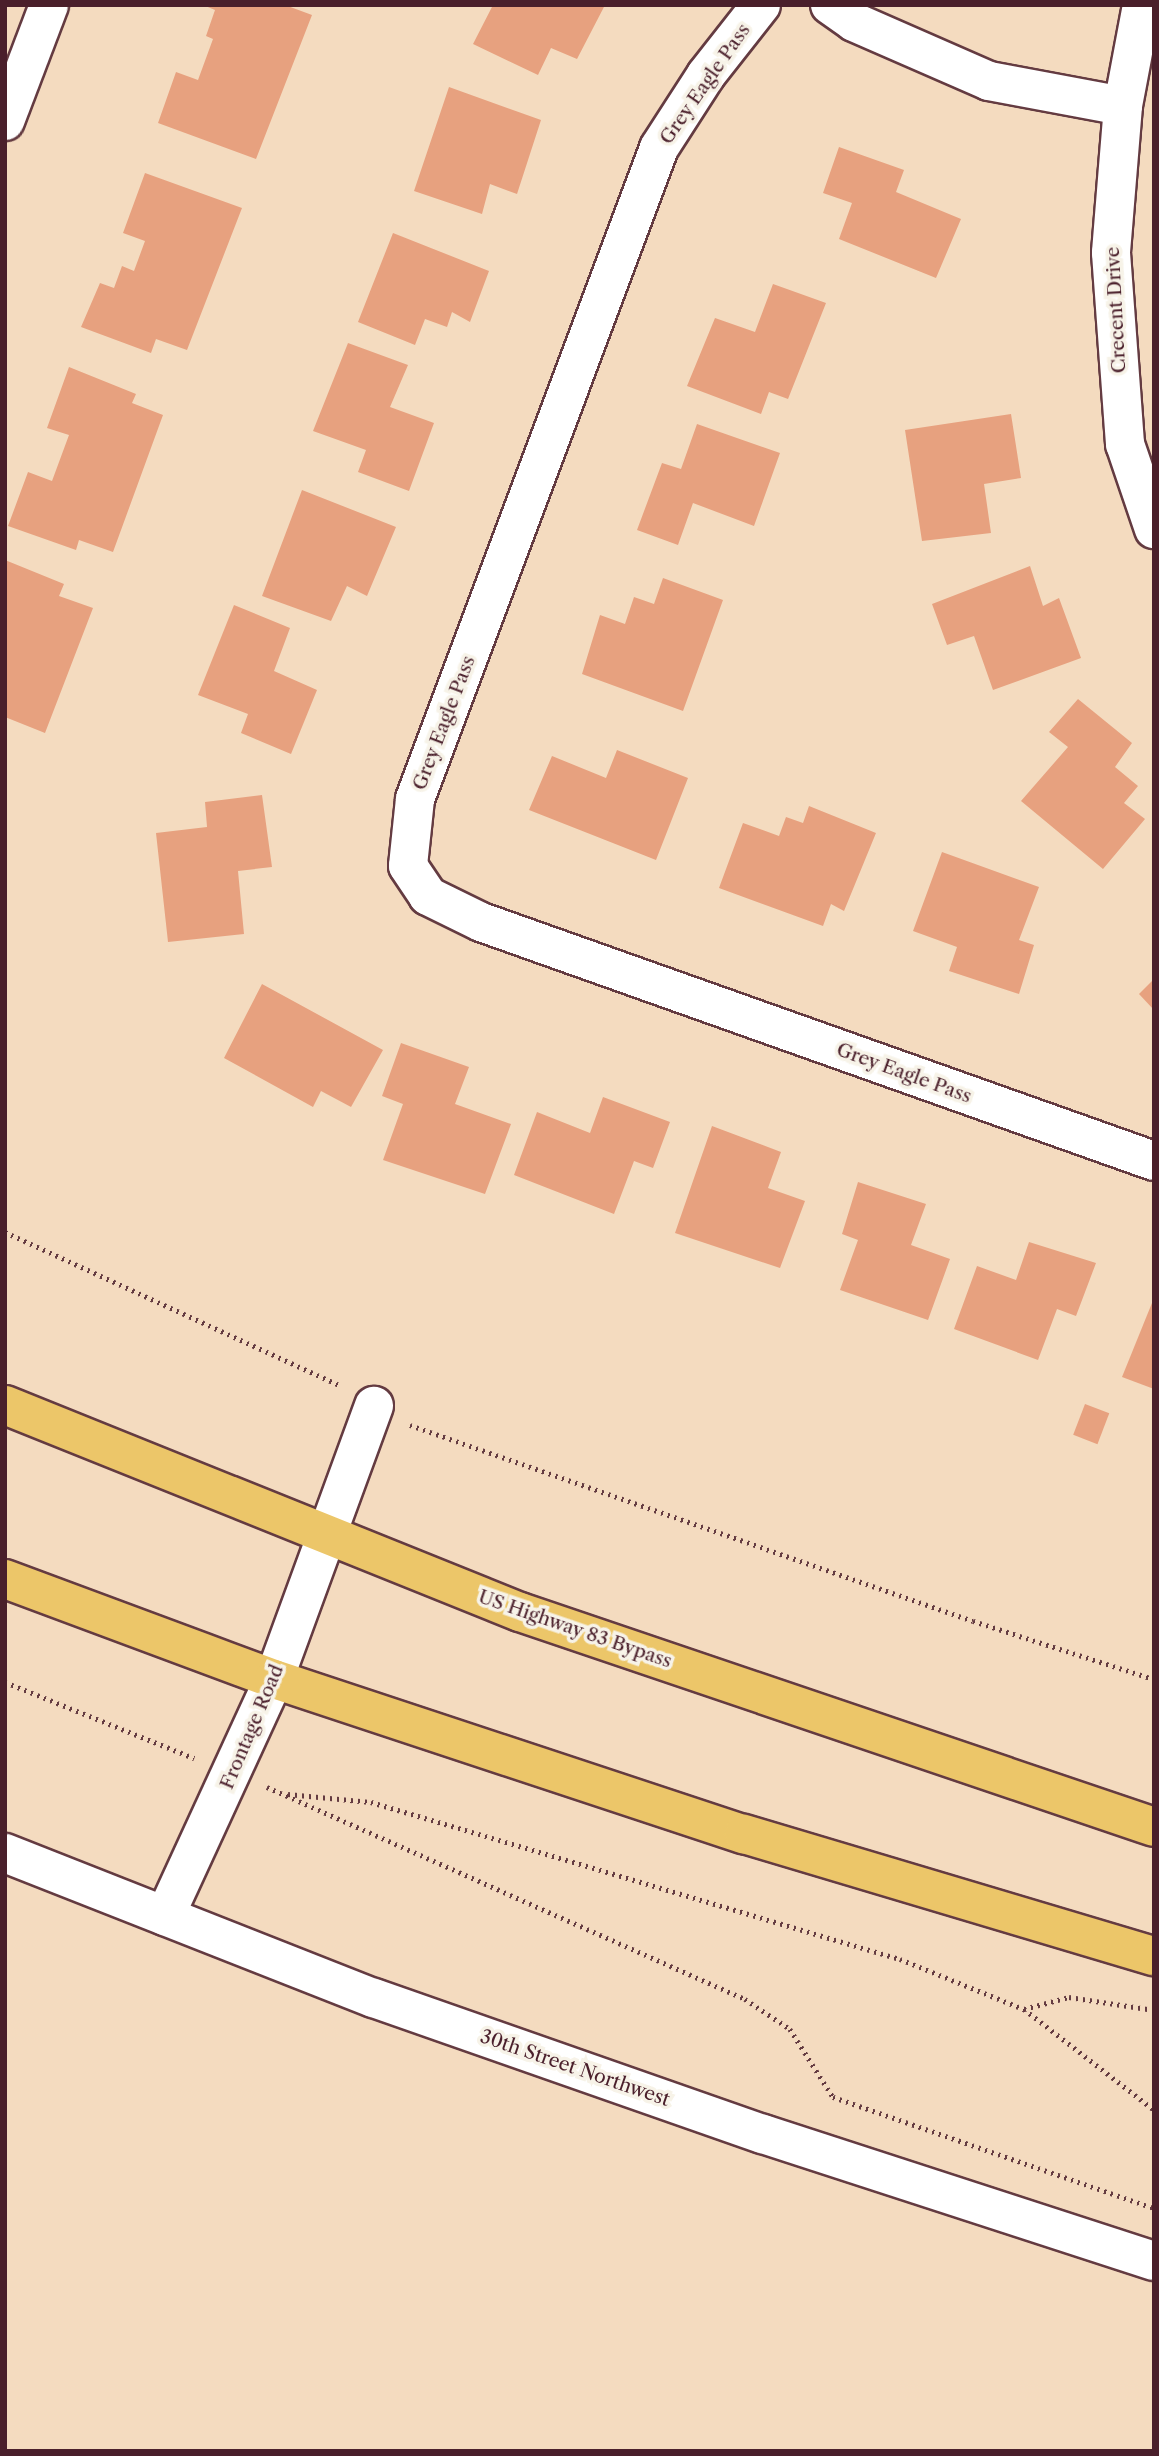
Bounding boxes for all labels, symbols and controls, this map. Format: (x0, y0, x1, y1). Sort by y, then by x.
street label: Grey Eagle Pass (655, 19, 755, 149)
street label: Crecent Drive (1101, 246, 1131, 374)
street label: Grey Eagle Pass (408, 652, 480, 794)
street label: Grey Eagle Pass (833, 1038, 975, 1108)
street label: US Highway 83 Bypass (475, 1585, 675, 1673)
street label: Frontage Road (216, 1661, 288, 1793)
street label: 30th Street Northwest (477, 2025, 673, 2111)

